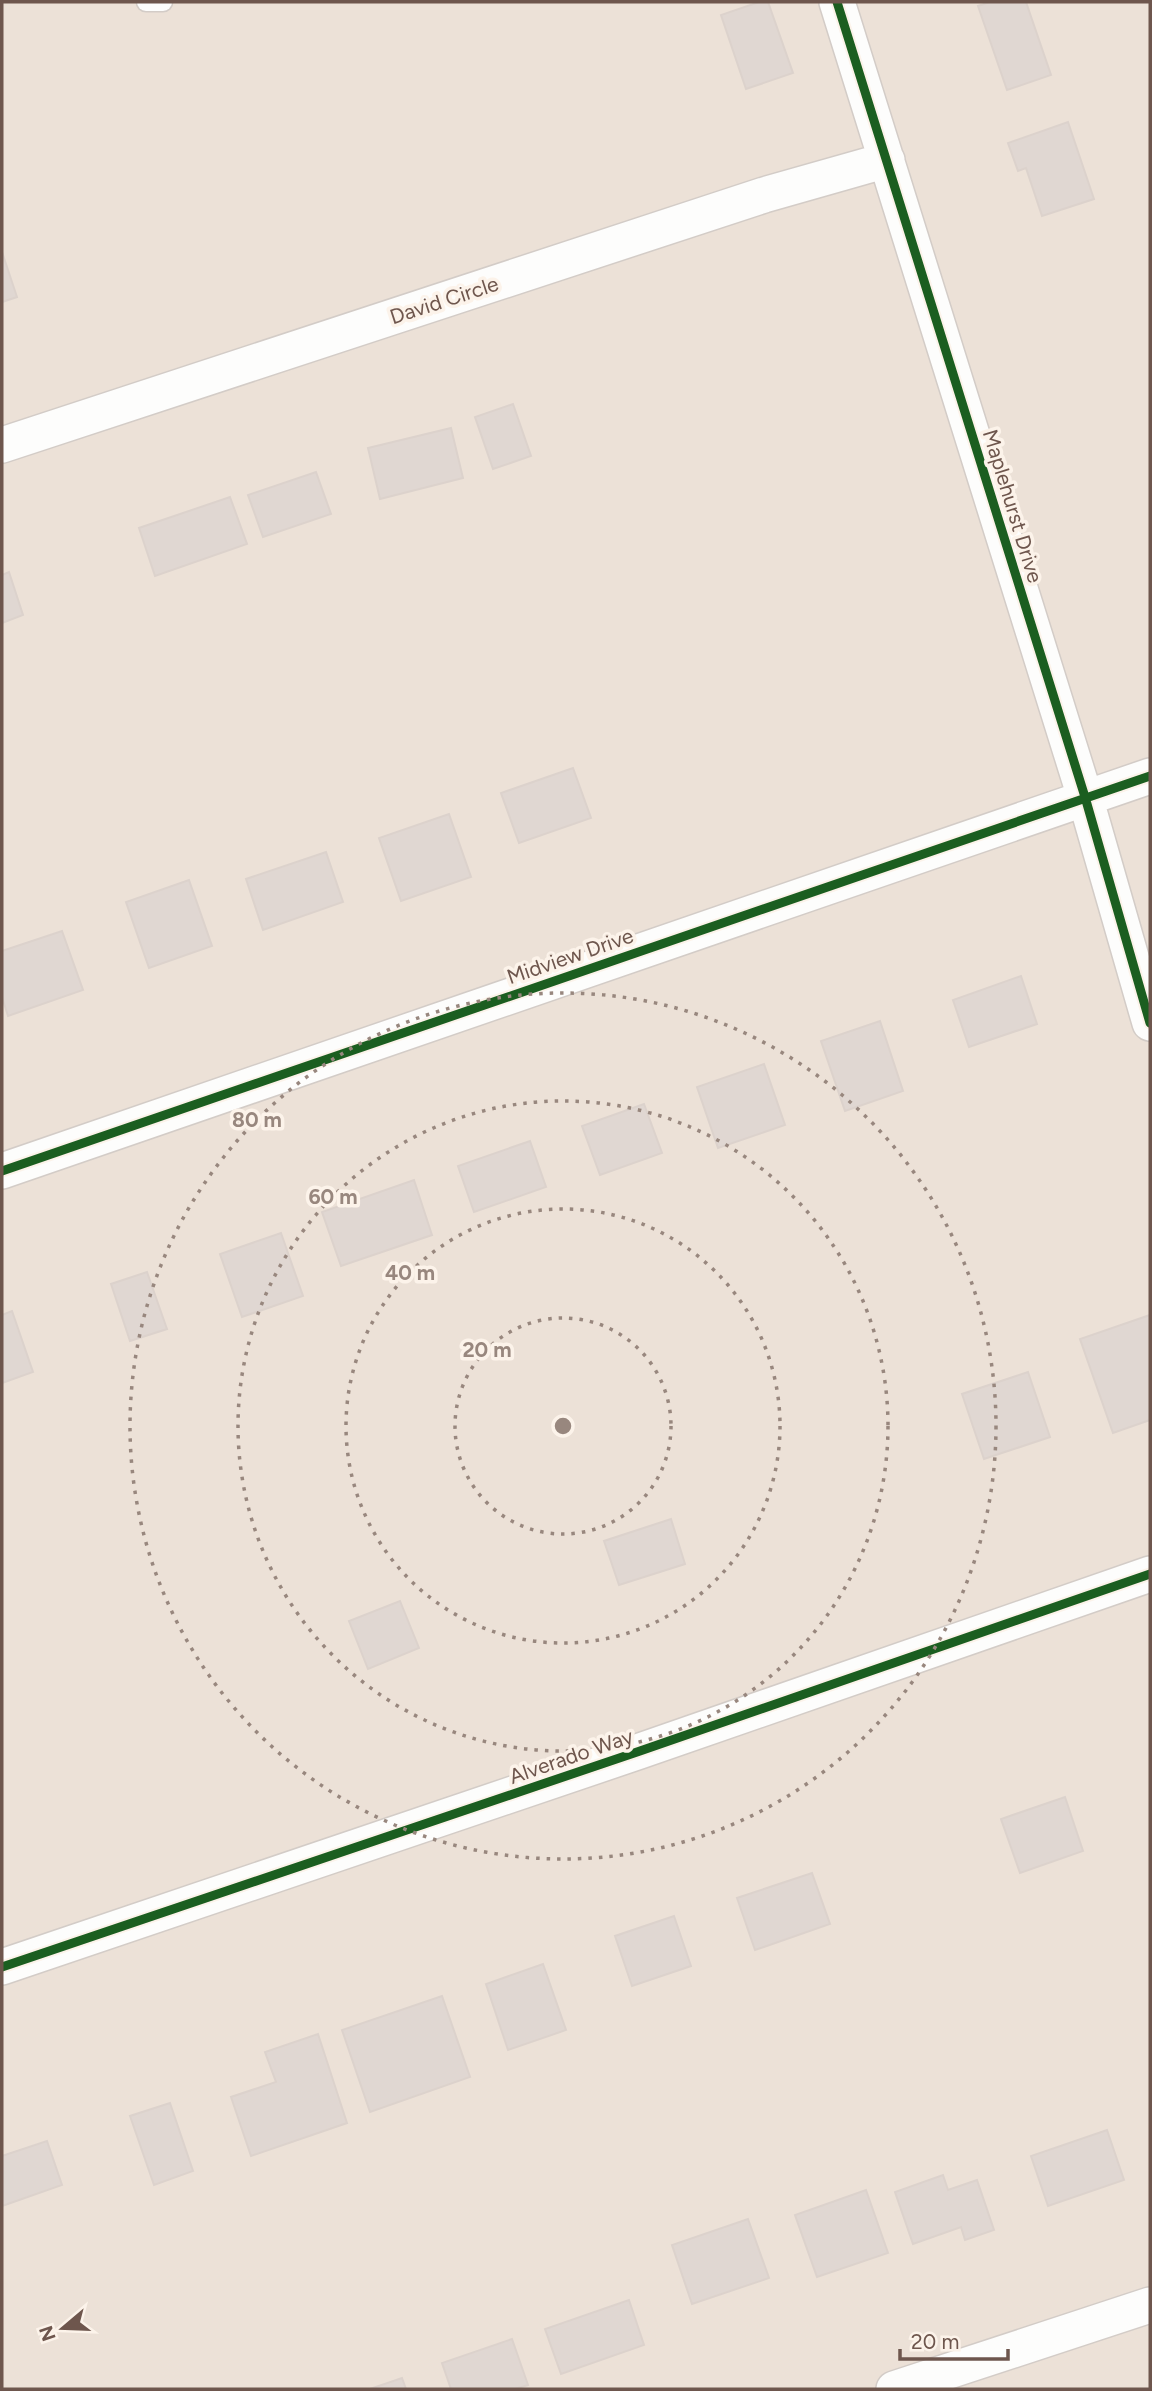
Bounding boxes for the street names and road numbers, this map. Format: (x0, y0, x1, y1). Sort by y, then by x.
street label: David Circle (386, 271, 502, 329)
street label: Maplehurst Drive (978, 426, 1048, 586)
street label: Midview Drive (503, 923, 637, 989)
street label: Alverado Way (506, 1723, 636, 1789)

